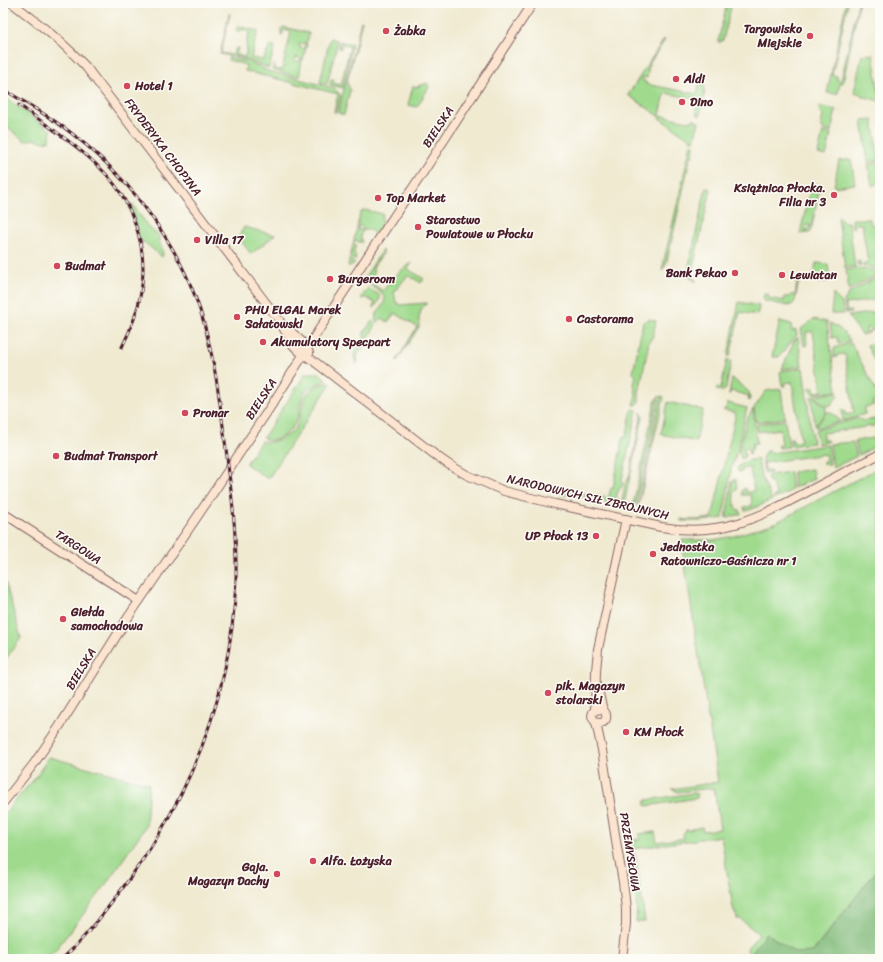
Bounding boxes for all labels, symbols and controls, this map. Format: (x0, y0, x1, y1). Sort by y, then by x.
place label: Targowisko Miejskie (744, 18, 803, 54)
place label: Żabka (393, 20, 427, 42)
marker: Żabka (381, 26, 391, 36)
marker: Targowisko Miejskie (805, 31, 815, 41)
place label: Aldi (683, 68, 706, 90)
marker: Aldi (671, 74, 681, 84)
place label: Hotel 1 (134, 75, 173, 97)
marker: Hotel 1 (122, 81, 132, 91)
place label: Dino (690, 91, 714, 113)
street label: FRYDERYKA CHOPINA (119, 93, 208, 201)
marker: Dino (677, 97, 687, 107)
street label: BIELSKA (416, 102, 460, 152)
place label: Książnica Płocka. Filia nr 3 (733, 177, 826, 213)
place label: Top Market (386, 187, 447, 209)
marker: Książnica Płocka. Filia nr 3 (829, 190, 839, 200)
marker: Top Market (373, 193, 383, 203)
place label: Starostwo Powiatowe w Płocku (425, 209, 534, 245)
marker: Starostwo Powiatowe w Płocku (413, 222, 423, 232)
place label: Villa 17 (205, 229, 245, 251)
marker: Villa 17 (192, 235, 202, 245)
place label: Budmat (65, 255, 107, 277)
marker: Budmat (52, 261, 62, 271)
place label: Bank Pekao (666, 262, 728, 284)
place label: Lewiatan (790, 264, 838, 286)
place label: Burgeroom (338, 268, 396, 290)
marker: Bank Pekao (730, 268, 740, 278)
marker: Lewiatan (777, 270, 787, 280)
marker: Burgeroom (325, 274, 335, 284)
place label: PHU ELGAL Marek Sałatowski (244, 299, 342, 335)
place label: Castorama (576, 308, 634, 330)
marker: PHU ELGAL Marek Sałatowski (232, 312, 242, 322)
marker: Castorama (564, 314, 574, 324)
place label: Akumulatory Specpart (270, 331, 392, 353)
marker: Akumulatory Specpart (258, 337, 268, 347)
street label: BIELSKA (239, 374, 283, 424)
place label: Pronar (193, 402, 230, 424)
marker: Pronar (180, 408, 190, 418)
place label: Budmat Transport (64, 445, 159, 467)
marker: Budmat Transport (51, 451, 61, 461)
street label: NARODOWYCH SIŁ ZBROJNYCH (505, 468, 672, 526)
street label: TARGOWA (50, 524, 106, 570)
place label: UP Płock 13 (525, 525, 588, 547)
marker: UP Płock 13 (591, 531, 601, 541)
place label: Jednostka Ratowniczo-Gaśnicza nr 1 (660, 536, 797, 572)
marker: Jednostka Ratowniczo-Gaśnicza nr 1 (648, 549, 658, 559)
place label: Giełda samochodowa (70, 601, 144, 637)
marker: Giełda samochodowa (58, 614, 68, 624)
street label: BIELSKA (60, 643, 102, 694)
place label: pik. Magazyn stolarski (555, 675, 626, 711)
marker: pik. Magazyn stolarski (543, 688, 553, 698)
place label: KM Płock (633, 721, 685, 743)
marker: KM Płock (621, 727, 631, 737)
street label: PRZEMYSŁOWA (613, 811, 647, 893)
place label: Alfa. Łożyska (320, 850, 393, 872)
place label: Gaja. Magazyn Dachy (187, 856, 270, 892)
marker: Alfa. Łożyska (308, 856, 318, 866)
marker: Gaja. Magazyn Dachy (272, 869, 282, 879)

